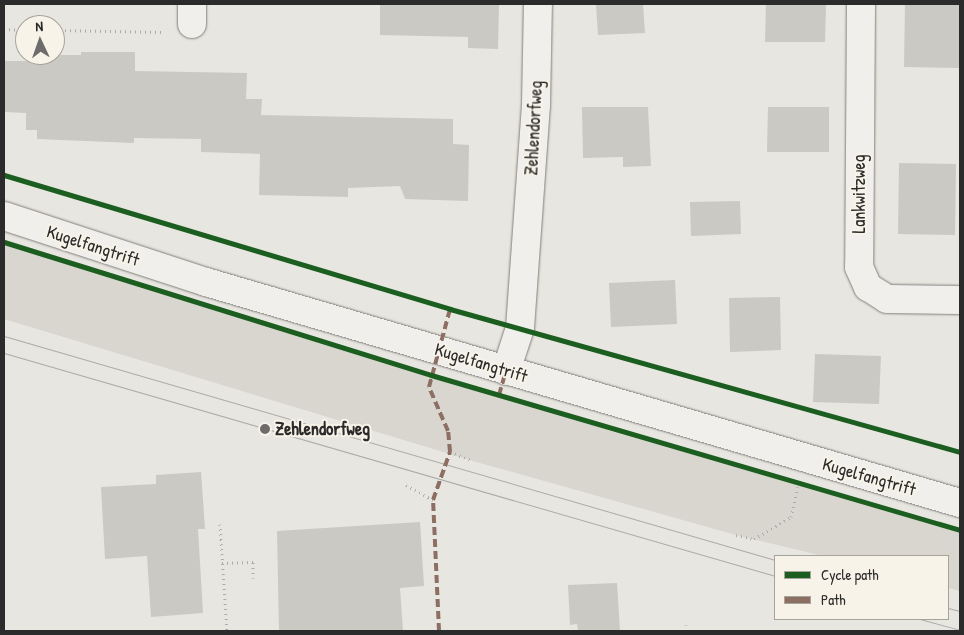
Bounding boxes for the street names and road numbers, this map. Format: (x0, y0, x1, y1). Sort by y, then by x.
street label: Zehlendorfweg (521, 80, 547, 176)
street label: Lankwitzweg (848, 154, 870, 234)
street label: Kugelfangtrift (44, 221, 142, 271)
street label: Kugelfangtrift (432, 339, 530, 387)
street label: Kugelfangtrift (820, 453, 918, 501)

